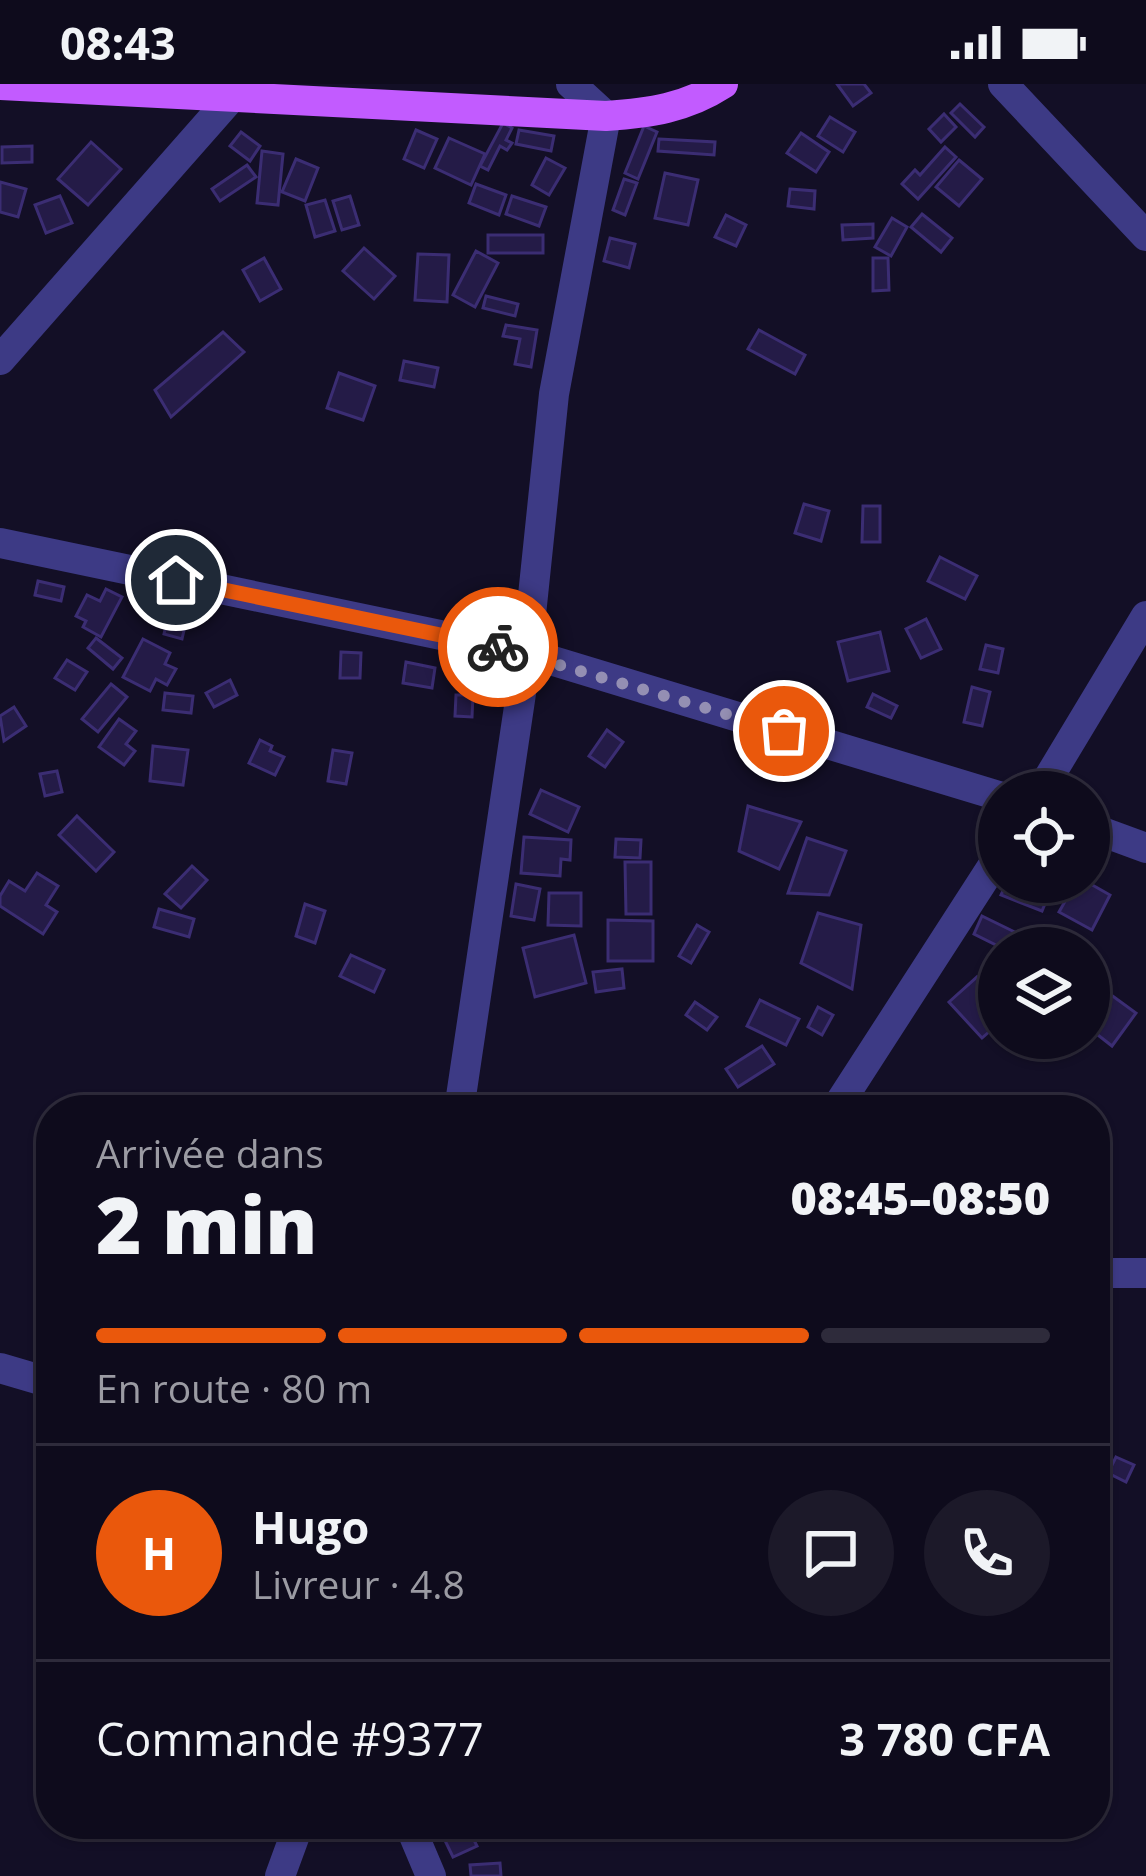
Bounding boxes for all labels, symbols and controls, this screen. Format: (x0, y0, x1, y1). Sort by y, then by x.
text: 08:43 (60, 12, 176, 73)
pin (125, 529, 227, 631)
icon: home (143, 547, 209, 613)
courier (438, 587, 558, 707)
icon: bike (465, 614, 531, 680)
pin (733, 680, 835, 782)
icon: bag (751, 698, 817, 764)
map controls (978, 771, 1110, 1059)
button: locate (978, 771, 1110, 903)
button: layers (978, 927, 1110, 1059)
text: Arrivée dans (96, 1126, 324, 1179)
text: 08:45–08:50 (791, 1167, 1050, 1228)
text: 2 min (96, 1171, 318, 1277)
text: En route · 80 m (96, 1361, 372, 1414)
button: chat (768, 1490, 894, 1616)
button: phone (924, 1490, 1050, 1616)
text: Hugo (252, 1496, 369, 1557)
text: H (142, 1522, 176, 1583)
text: Livreur · 4.8 (252, 1557, 465, 1610)
text: Commande #9377 (96, 1708, 484, 1769)
text: 3 780 CFA (839, 1708, 1050, 1769)

